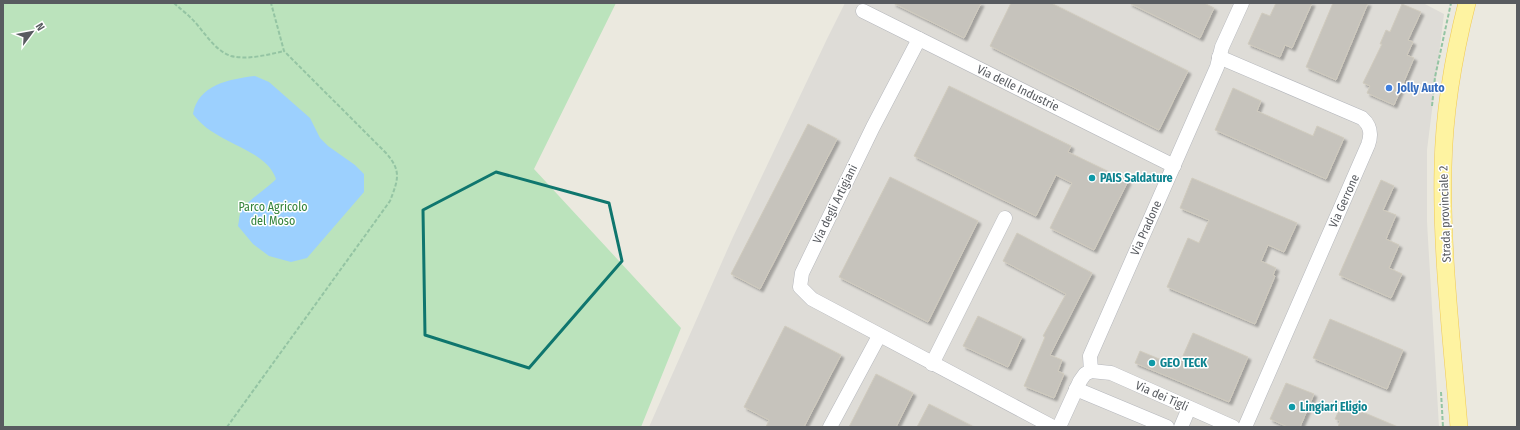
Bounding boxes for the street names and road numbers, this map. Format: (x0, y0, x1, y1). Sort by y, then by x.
street label: Via delle Industrie (975, 62, 1061, 114)
street label: Via degli Artigiani (810, 162, 860, 246)
street label: Strada provinciale 2 (1436, 165, 1454, 263)
street label: Via Gerrone (1326, 172, 1362, 230)
street label: Via Pradone (1128, 198, 1164, 258)
street label: Via dei Tigli (1133, 378, 1191, 414)

